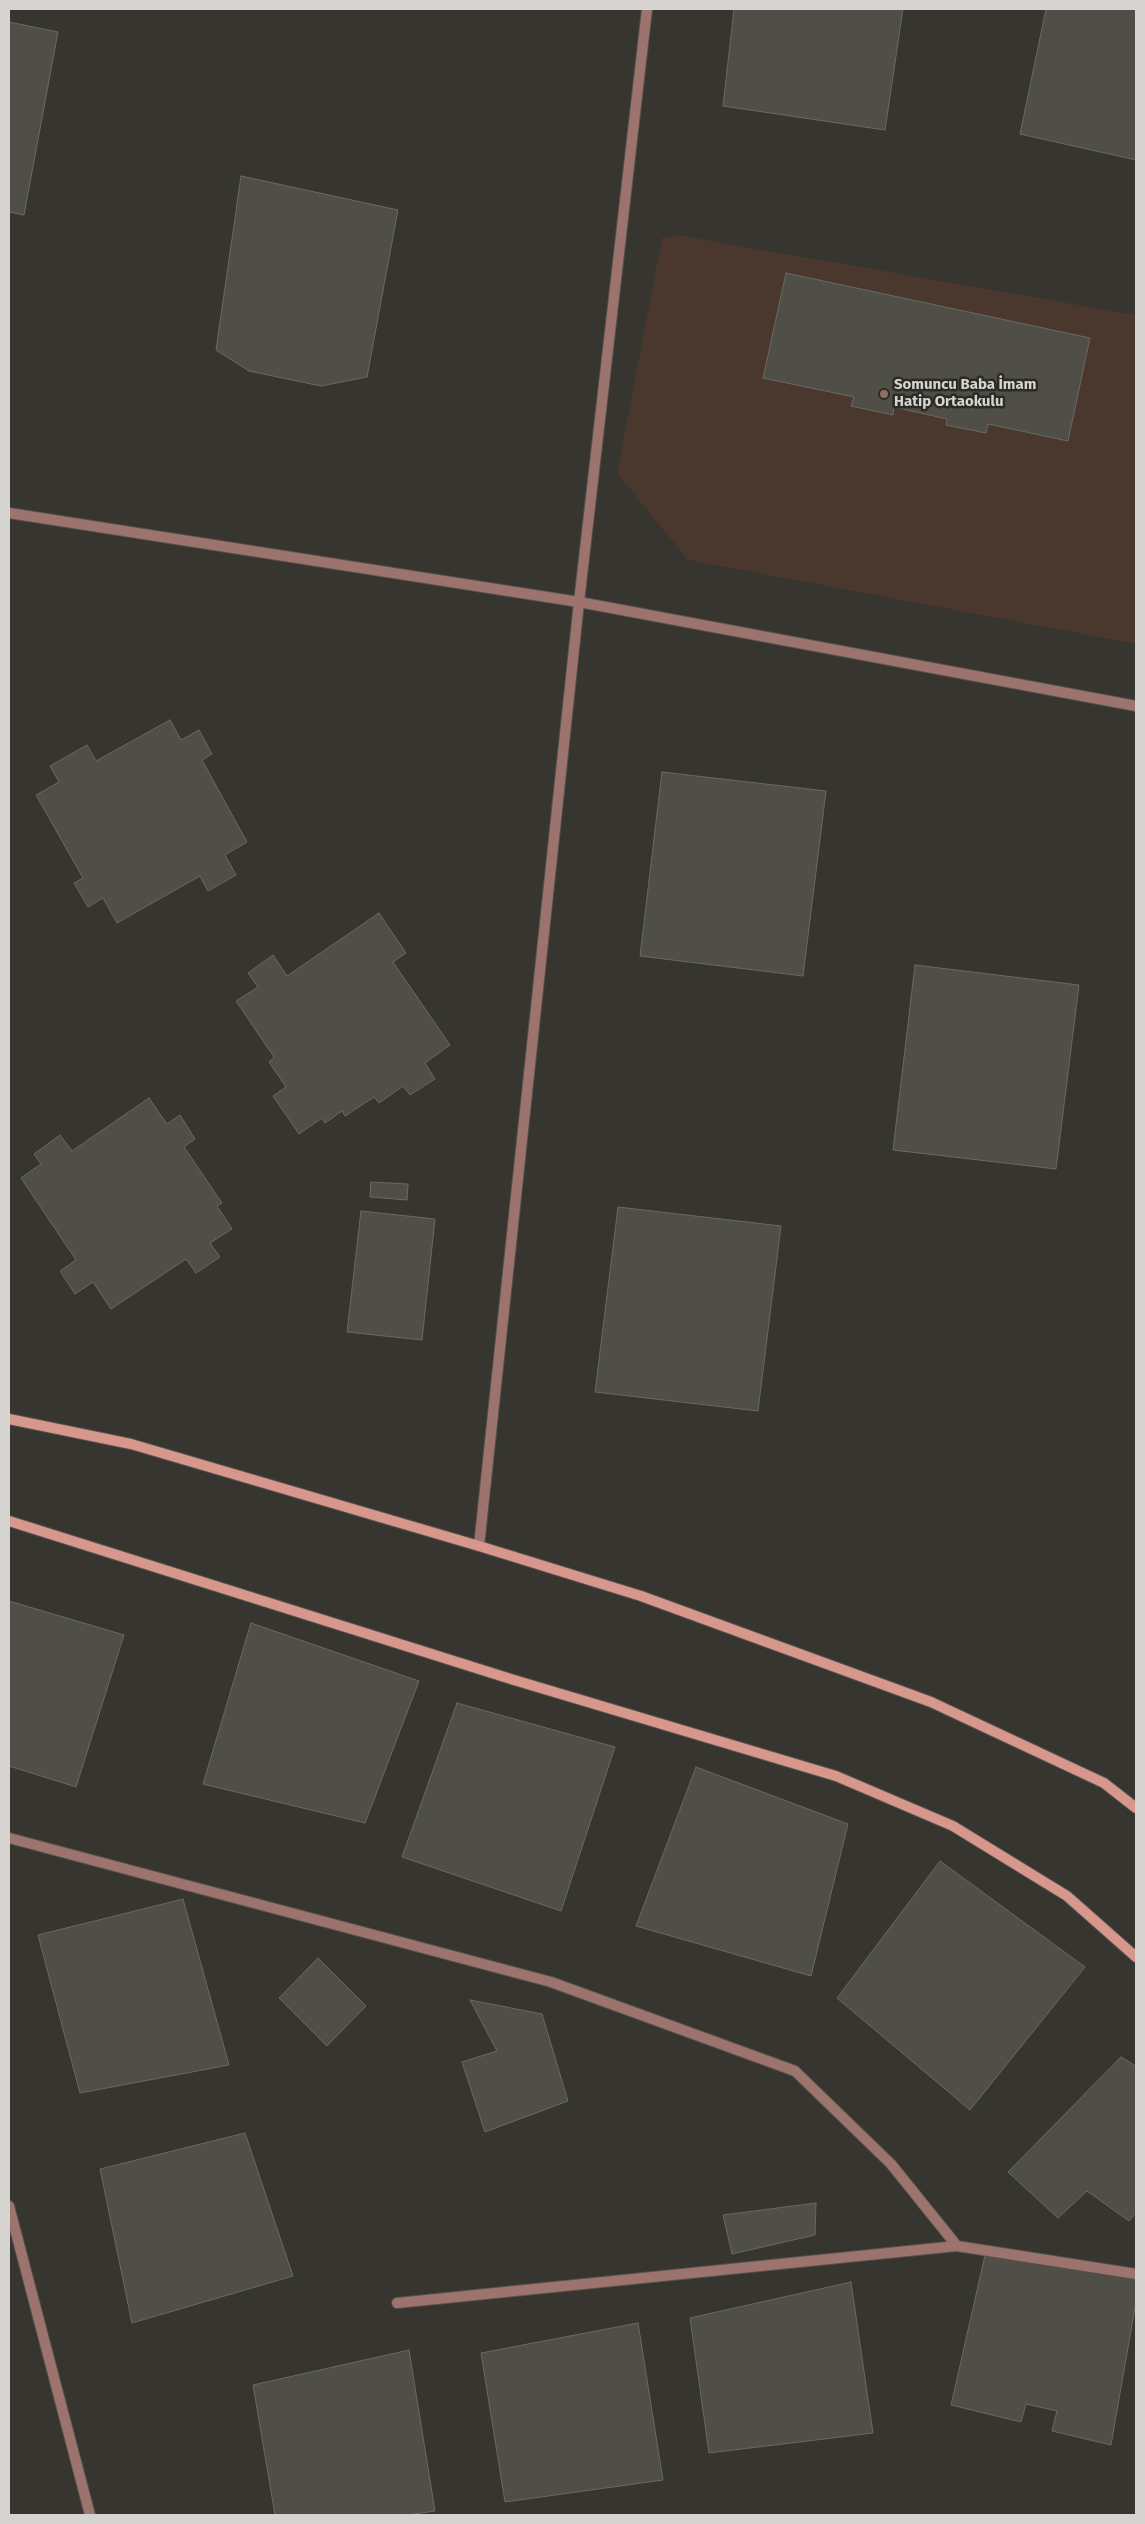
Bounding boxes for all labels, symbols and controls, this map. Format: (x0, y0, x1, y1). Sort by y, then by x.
place label: Somuncu Baba İmam Hatip Ortaokulu (894, 376, 1036, 411)
marker: Somuncu Baba İmam Hatip Ortaokulu (878, 388, 890, 400)

